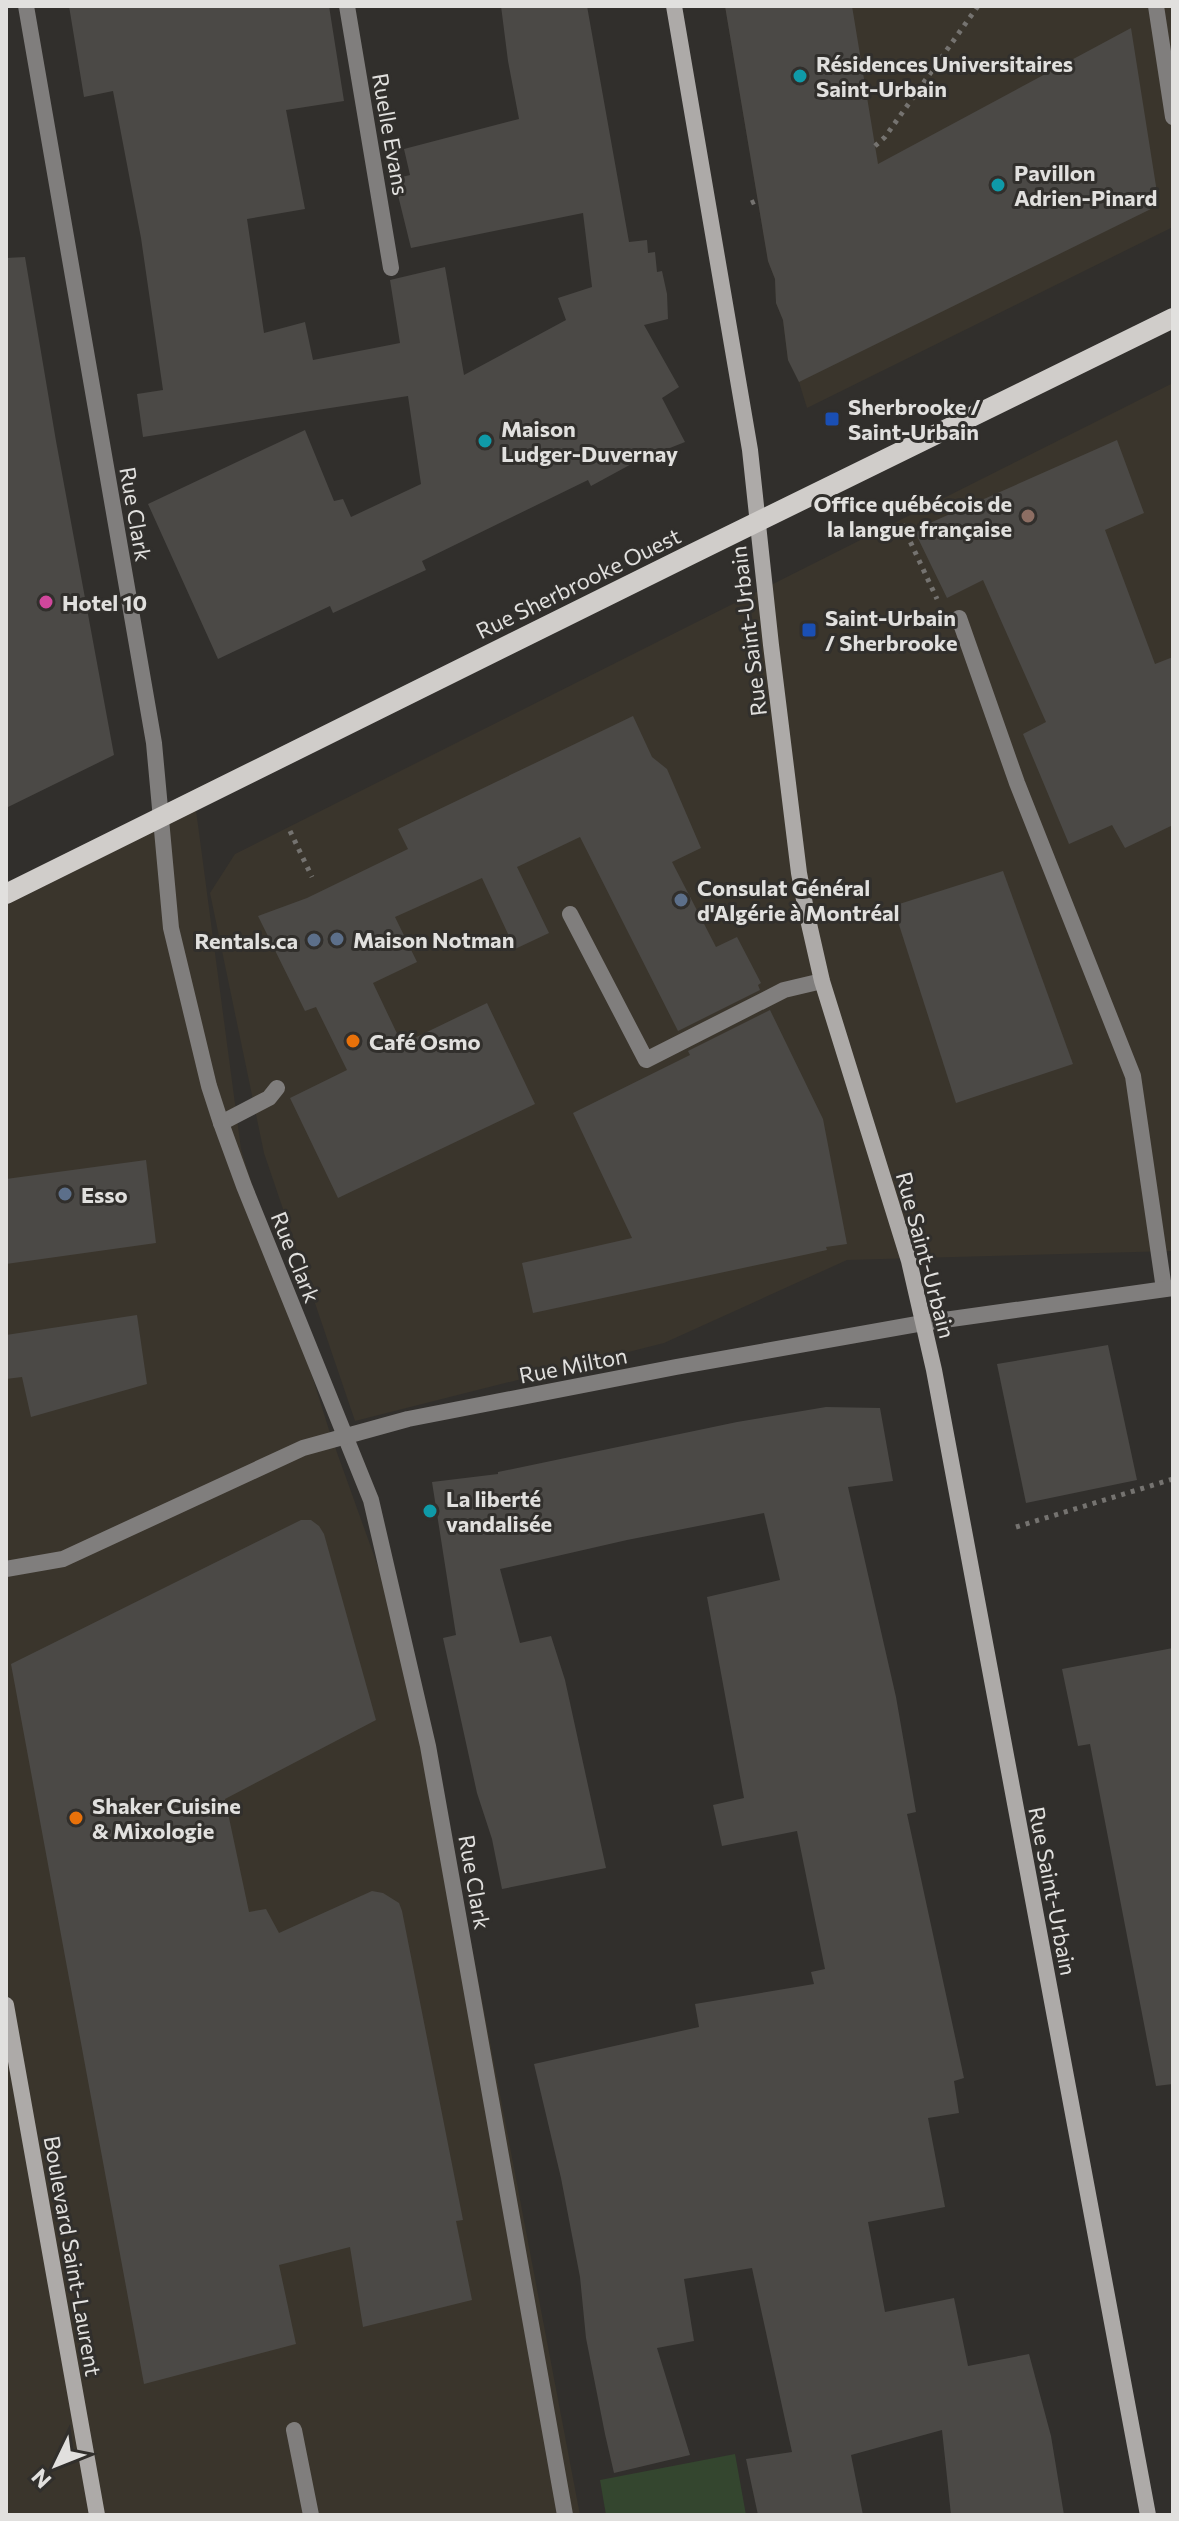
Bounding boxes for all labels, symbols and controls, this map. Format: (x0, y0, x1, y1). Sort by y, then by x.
place label: Résidences Universitaires Saint-Urbain (816, 50, 1073, 102)
marker: Résidences Universitaires Saint-Urbain (791, 67, 809, 85)
street label: Ruelle Evans (367, 71, 415, 197)
place label: Pavillon Adrien-Pinard (1014, 159, 1157, 211)
marker: Pavillon Adrien-Pinard (989, 176, 1007, 194)
place label: Sherbrooke / Saint-Urbain (848, 393, 981, 445)
marker: Sherbrooke / Saint-Urbain (823, 410, 841, 428)
place label: Maison Ludger-Duvernay (501, 415, 678, 467)
marker: Maison Ludger-Duvernay (476, 432, 494, 450)
street label: Rue Clark (114, 465, 158, 563)
place label: Office québécois de la langue française (814, 490, 1012, 542)
marker: Office québécois de la langue française (1019, 507, 1037, 525)
street label: Rue Sherbrooke Ouest (471, 522, 685, 644)
street label: Rue Saint-Urbain (724, 544, 772, 718)
place label: Hotel 10 (62, 589, 147, 616)
marker: Hotel 10 (37, 593, 55, 611)
place label: Saint-Urbain / Sherbrooke (825, 604, 958, 656)
marker: Saint-Urbain / Sherbrooke (800, 621, 818, 639)
place label: Consulat Général d'Algérie à Montréal (697, 874, 900, 926)
marker: Consulat Général d'Algérie à Montréal (672, 891, 690, 909)
place label: Maison Notman (353, 926, 514, 953)
place label: Rentals.ca (195, 927, 298, 954)
marker: Maison Notman (328, 930, 346, 948)
marker: Rentals.ca (305, 931, 323, 949)
place label: Café Osmo (369, 1028, 481, 1055)
marker: Café Osmo (344, 1032, 362, 1050)
street label: Rue Saint-Urbain (891, 1169, 961, 1341)
place label: Esso (81, 1181, 128, 1208)
marker: Esso (56, 1185, 74, 1203)
street label: Rue Clark (266, 1208, 326, 1306)
street label: Rue Milton (517, 1341, 629, 1389)
place label: La liberté vandalisée (446, 1485, 552, 1537)
marker: La liberté vandalisée (421, 1502, 439, 1520)
place label: Shaker Cuisine & Mixologie (92, 1792, 241, 1844)
street label: Rue Saint-Urbain (1023, 1804, 1083, 1978)
marker: Shaker Cuisine & Mixologie (67, 1809, 85, 1827)
street label: Rue Clark (453, 1833, 497, 1931)
street label: Boulevard Saint-Laurent (39, 2134, 107, 2378)
north arrow (16, 2425, 96, 2505)
text: N (26, 2464, 57, 2494)

